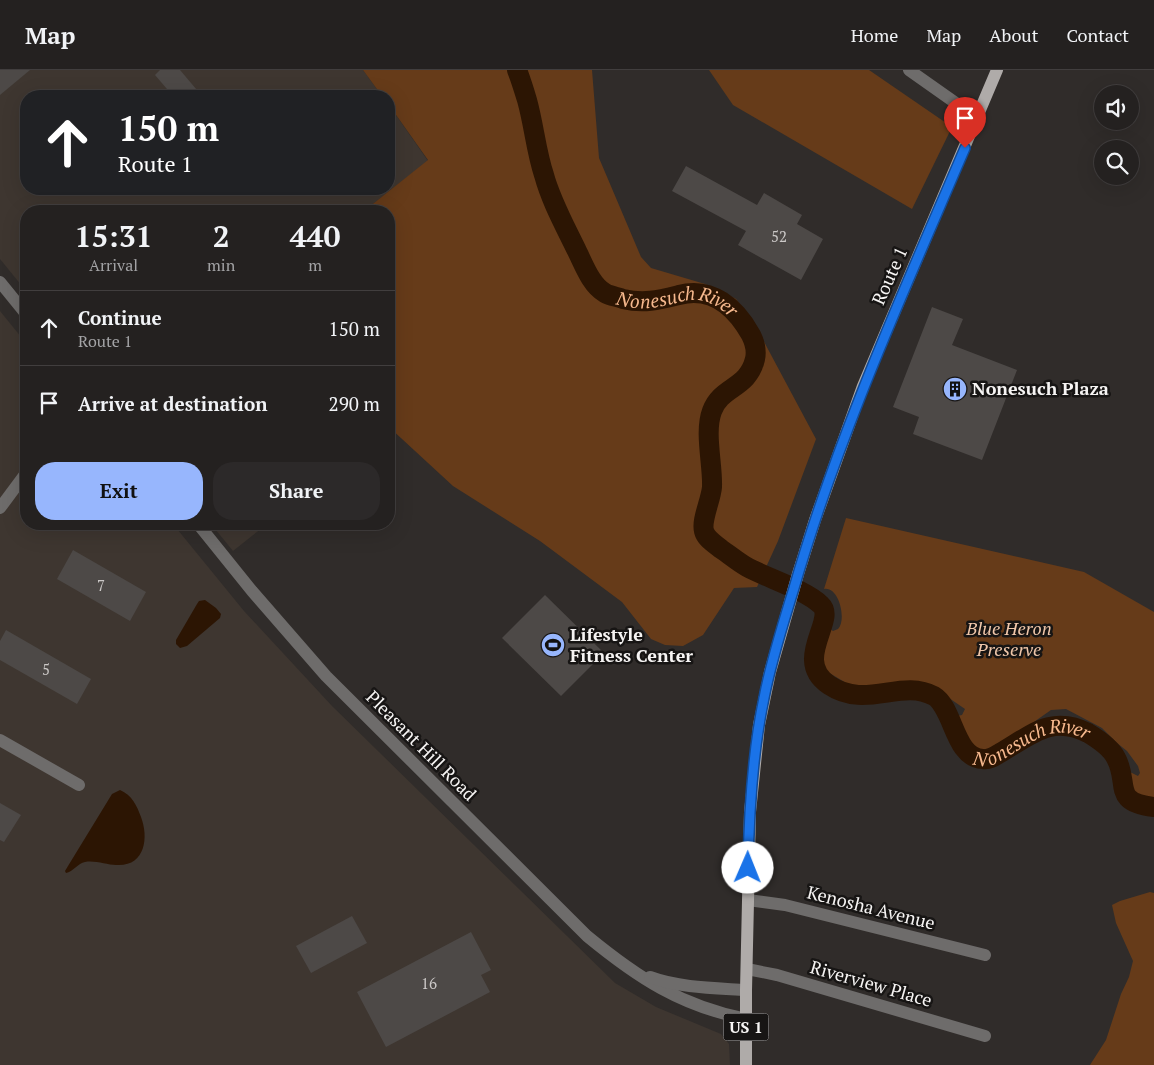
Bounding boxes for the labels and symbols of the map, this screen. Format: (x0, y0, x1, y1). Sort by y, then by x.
pin (944, 97, 986, 148)
house number: 52 (771, 226, 787, 246)
street label: Route 1 (866, 243, 912, 308)
water label: Nonesuch River (613, 280, 745, 322)
building icon: Nonesuch Plaza (942, 376, 968, 402)
place label: Nonesuch Plaza (972, 376, 1109, 400)
house number: 7 (97, 575, 105, 595)
park label: Blue Heron Preserve (965, 616, 1052, 661)
place label: Lifestyle Fitness Center (570, 622, 693, 667)
sports icon: Lifestyle Fitness Center (540, 632, 566, 658)
house number: 5 (42, 659, 50, 679)
street label: Pleasant Hill Road (361, 685, 482, 806)
water label: Nonesuch River (970, 712, 1095, 772)
position arrow (721, 841, 773, 893)
street label: Kenosha Avenue (805, 880, 938, 935)
street label: Riverview Place (808, 954, 935, 1012)
house number: 16 (421, 973, 437, 993)
road number: US 1 (724, 1014, 768, 1040)

